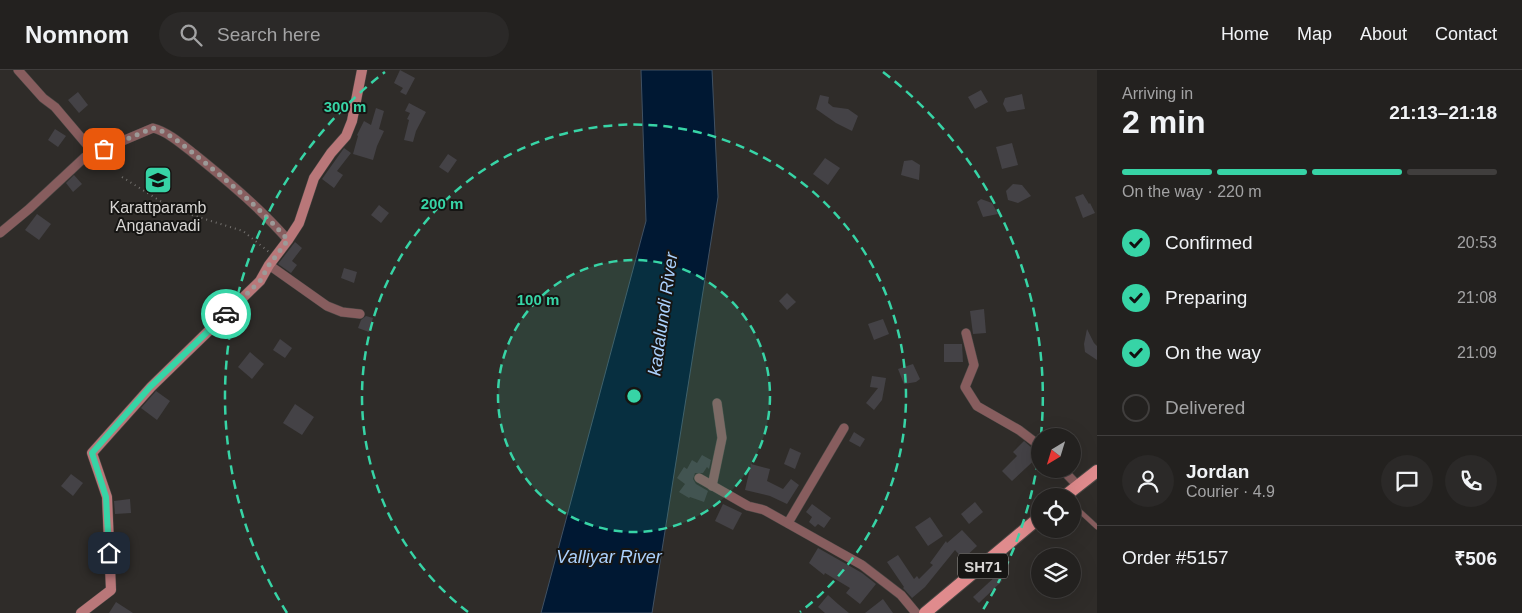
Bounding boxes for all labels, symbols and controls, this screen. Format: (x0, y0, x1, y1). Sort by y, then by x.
search box (159, 12, 509, 57)
text: Nomnom (25, 21, 129, 48)
icon: search (177, 21, 205, 49)
text: Search here (217, 24, 321, 45)
text: Home (1221, 24, 1269, 44)
text: Map (1297, 24, 1332, 44)
text: About (1360, 24, 1407, 44)
text: Contact (1435, 24, 1497, 44)
text: Arriving in (1122, 85, 1193, 102)
text: 300 m (324, 98, 366, 115)
text: 21:13–21:18 (1389, 102, 1497, 123)
text: 2 min (1122, 104, 1206, 140)
pin (83, 128, 125, 170)
icon: bag (90, 135, 118, 163)
school or university icon: Karattparamb Anganavadi (143, 165, 173, 195)
text: On the way · 220 m (1122, 183, 1262, 200)
text: 200 m (421, 195, 463, 212)
place label: Karattparamb Anganavadi (110, 199, 207, 234)
icon: check (1122, 229, 1150, 257)
text: Confirmed (1165, 232, 1253, 253)
text: 20:53 (1457, 234, 1497, 251)
water label: kadalundi River (644, 250, 682, 377)
icon: check (1122, 284, 1150, 312)
text: Preparing (1165, 287, 1247, 308)
courier (201, 289, 251, 339)
text: 21:08 (1457, 289, 1497, 306)
text: 100 m (517, 291, 559, 308)
icon: car (212, 300, 240, 328)
icon: check (1122, 339, 1150, 367)
text: On the way (1165, 342, 1261, 363)
text: 21:09 (1457, 344, 1497, 361)
centre of rings (625, 387, 643, 405)
text: Delivered (1165, 397, 1245, 418)
north arrow (1031, 428, 1081, 478)
map controls (1031, 428, 1081, 598)
button: person (1122, 455, 1174, 507)
button: chat (1381, 455, 1433, 507)
button: phone (1445, 455, 1497, 507)
text: Jordan (1186, 461, 1249, 482)
text: Courier · 4.9 (1186, 483, 1275, 500)
button: locate (1031, 488, 1081, 538)
pin (88, 532, 130, 574)
icon: home (95, 539, 123, 567)
water label: Valliyar River (556, 547, 663, 567)
text: Order #5157 (1122, 547, 1229, 568)
button: layers (1031, 548, 1081, 598)
text: ₹506 (1454, 548, 1497, 569)
road number: SH71 (958, 554, 1008, 578)

